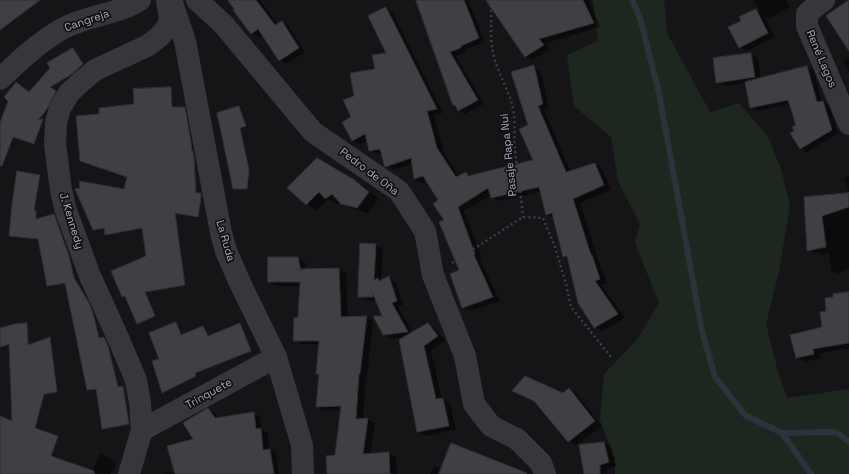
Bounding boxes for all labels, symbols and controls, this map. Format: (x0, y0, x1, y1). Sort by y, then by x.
street label: Cangreja (63, 7, 111, 35)
street label: René Lagos (803, 28, 839, 90)
street label: Pasaje Rapa Nui (498, 113, 520, 197)
street label: Pedro de Oña (337, 146, 401, 198)
street label: J. Kennedy (56, 191, 86, 251)
street label: La Ruda (213, 219, 237, 263)
street label: Trinquete (184, 376, 234, 412)

